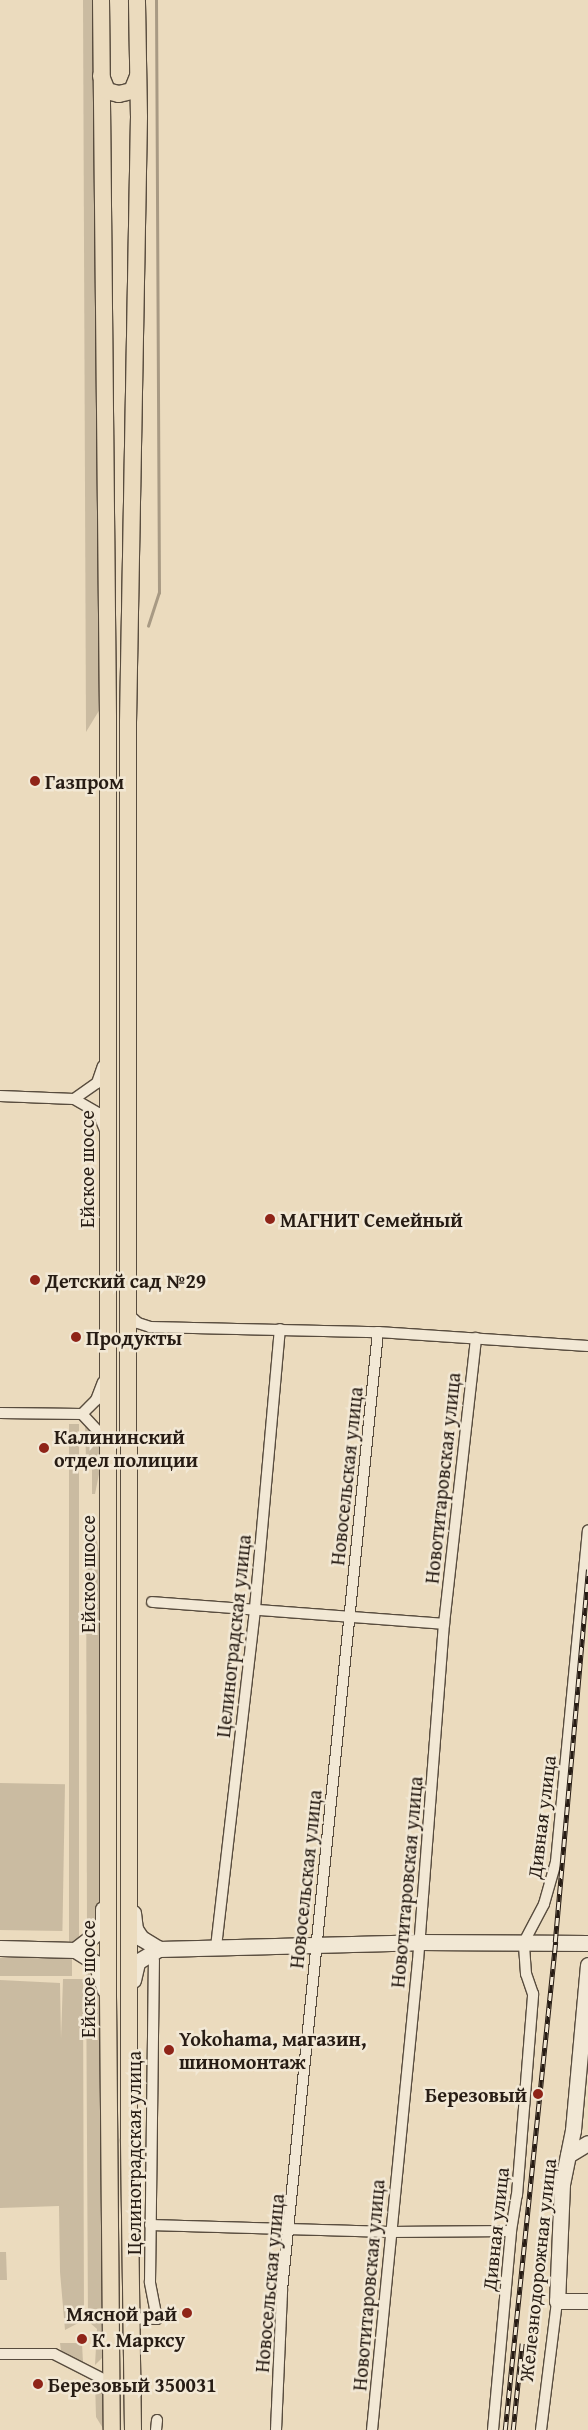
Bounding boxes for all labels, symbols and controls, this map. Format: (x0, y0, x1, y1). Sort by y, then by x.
place label: Газпром (45, 769, 124, 793)
marker: Газпром (29, 775, 41, 787)
street label: Ейское шоссе (74, 1110, 98, 1228)
place label: МАГНИТ Семейный (280, 1207, 463, 1231)
marker: МАГНИТ Семейный (264, 1213, 276, 1225)
place label: Детский сад №29 (45, 1268, 206, 1292)
marker: Детский сад №29 (29, 1274, 41, 1286)
place label: Продукты (86, 1325, 182, 1349)
marker: Продукты (70, 1331, 82, 1343)
street label: Новотитаровская улица (419, 1371, 465, 1585)
street label: Новосельская улица (325, 1385, 367, 1567)
place label: Калининский отдел полиции (54, 1424, 198, 1471)
marker: Калининский отдел полиции (38, 1442, 50, 1454)
street label: Ейское шоссе (75, 1515, 99, 1633)
street label: Целиноградская улица (210, 1533, 256, 1739)
street label: Дивная улица (522, 1754, 560, 1880)
street label: Новотитаровская улица (385, 1775, 427, 1989)
street label: Новосельская улица (284, 1788, 326, 1970)
street label: Ейское шоссе (75, 1920, 99, 2038)
place label: Yokohama, магазин, шиномонтаж (179, 2026, 366, 2073)
marker: Yokohama, магазин, шиномонтаж (163, 2044, 175, 2056)
street label: Целиноградская улица (121, 2051, 145, 2255)
place label: Березовый (425, 2082, 527, 2106)
marker: Березовый (531, 2087, 545, 2101)
street label: Железнодорожная улица (513, 2157, 561, 2383)
street label: Дивная улица (477, 2166, 513, 2292)
street label: Новотитаровская улица (347, 2178, 389, 2392)
street label: Новосельская улица (249, 2193, 289, 2373)
place label: Мясной рай (66, 2301, 177, 2325)
marker: Мясной рай (181, 2307, 193, 2319)
place label: К. Марксу (92, 2327, 185, 2351)
marker: К. Марксу (76, 2333, 88, 2345)
place label: Березовый 350031 (48, 2372, 217, 2396)
marker: Березовый 350031 (32, 2378, 44, 2390)

